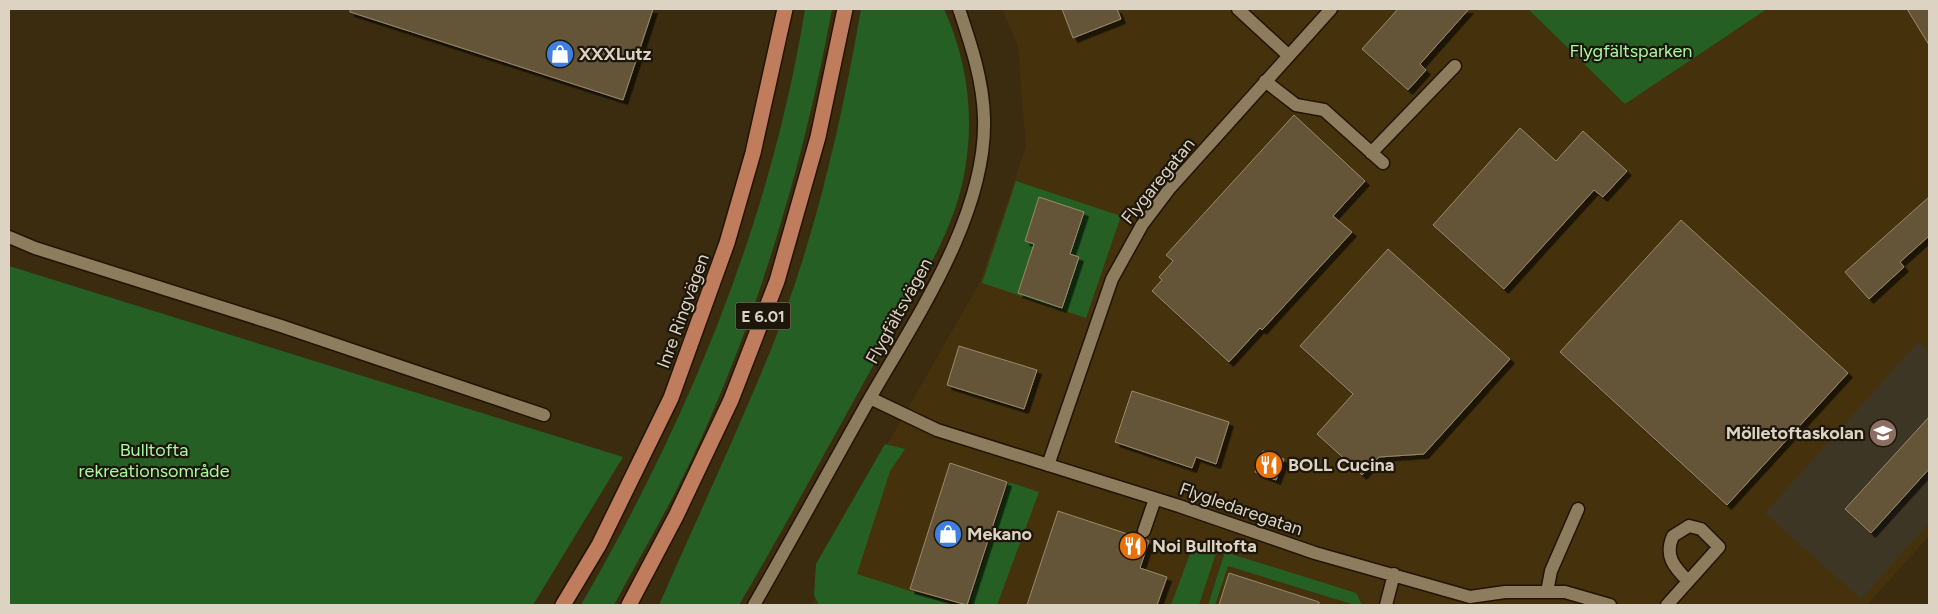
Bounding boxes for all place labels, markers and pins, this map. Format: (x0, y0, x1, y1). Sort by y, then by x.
shop icon: XXXLutz (545, 39, 575, 69)
place label: XXXLutz (579, 43, 652, 65)
school or university icon: Mölletoftaskolan (1868, 418, 1898, 448)
place label: Mölletoftaskolan (1726, 422, 1864, 444)
restaurant icon: BOLL Cucina (1254, 450, 1284, 480)
place label: BOLL Cucina (1288, 454, 1394, 476)
shop icon: Mekano (933, 519, 963, 549)
place label: Mekano (967, 523, 1032, 545)
restaurant icon: Noi Bulltofta (1118, 531, 1148, 561)
place label: Noi Bulltofta (1152, 535, 1257, 557)

